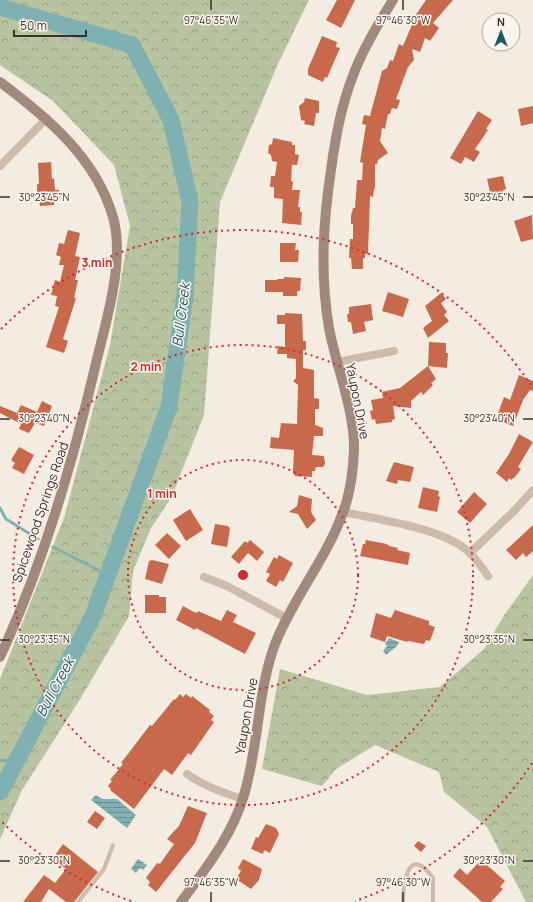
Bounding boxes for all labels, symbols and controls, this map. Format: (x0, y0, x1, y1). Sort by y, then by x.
scale bar (14, 12, 86, 38)
north arrow (481, 12, 521, 52)
text: 97°46'35"W (184, 13, 239, 27)
text: 97°46'30"W (376, 13, 431, 27)
text: N (497, 14, 505, 29)
text: 50 m (20, 17, 47, 34)
text: 30°23'45"N (19, 190, 70, 204)
text: 30°23'45"N (464, 190, 515, 204)
text: 3 min (81, 254, 113, 271)
water label: Bull Creek (167, 280, 194, 348)
text: 2 min (130, 358, 162, 375)
street label: Yaupon Drive (342, 361, 374, 441)
text: 30°23'40"N (18, 411, 70, 425)
text: 30°23'40"N (463, 411, 515, 425)
street label: Spicewood Springs Road (7, 439, 73, 585)
text: 1 min (147, 485, 177, 502)
centre of rings (236, 568, 250, 582)
text: 30°23'35"N (18, 632, 70, 646)
text: 30°23'35"N (463, 632, 515, 646)
water label: Bull Creek (31, 652, 79, 720)
street label: Yaupon Drive (230, 676, 262, 756)
text: 30°23'30"N (18, 853, 70, 867)
text: 30°23'30"N (463, 853, 515, 867)
text: 97°46'35"W (184, 875, 239, 889)
text: 97°46'30"W (376, 875, 431, 889)

